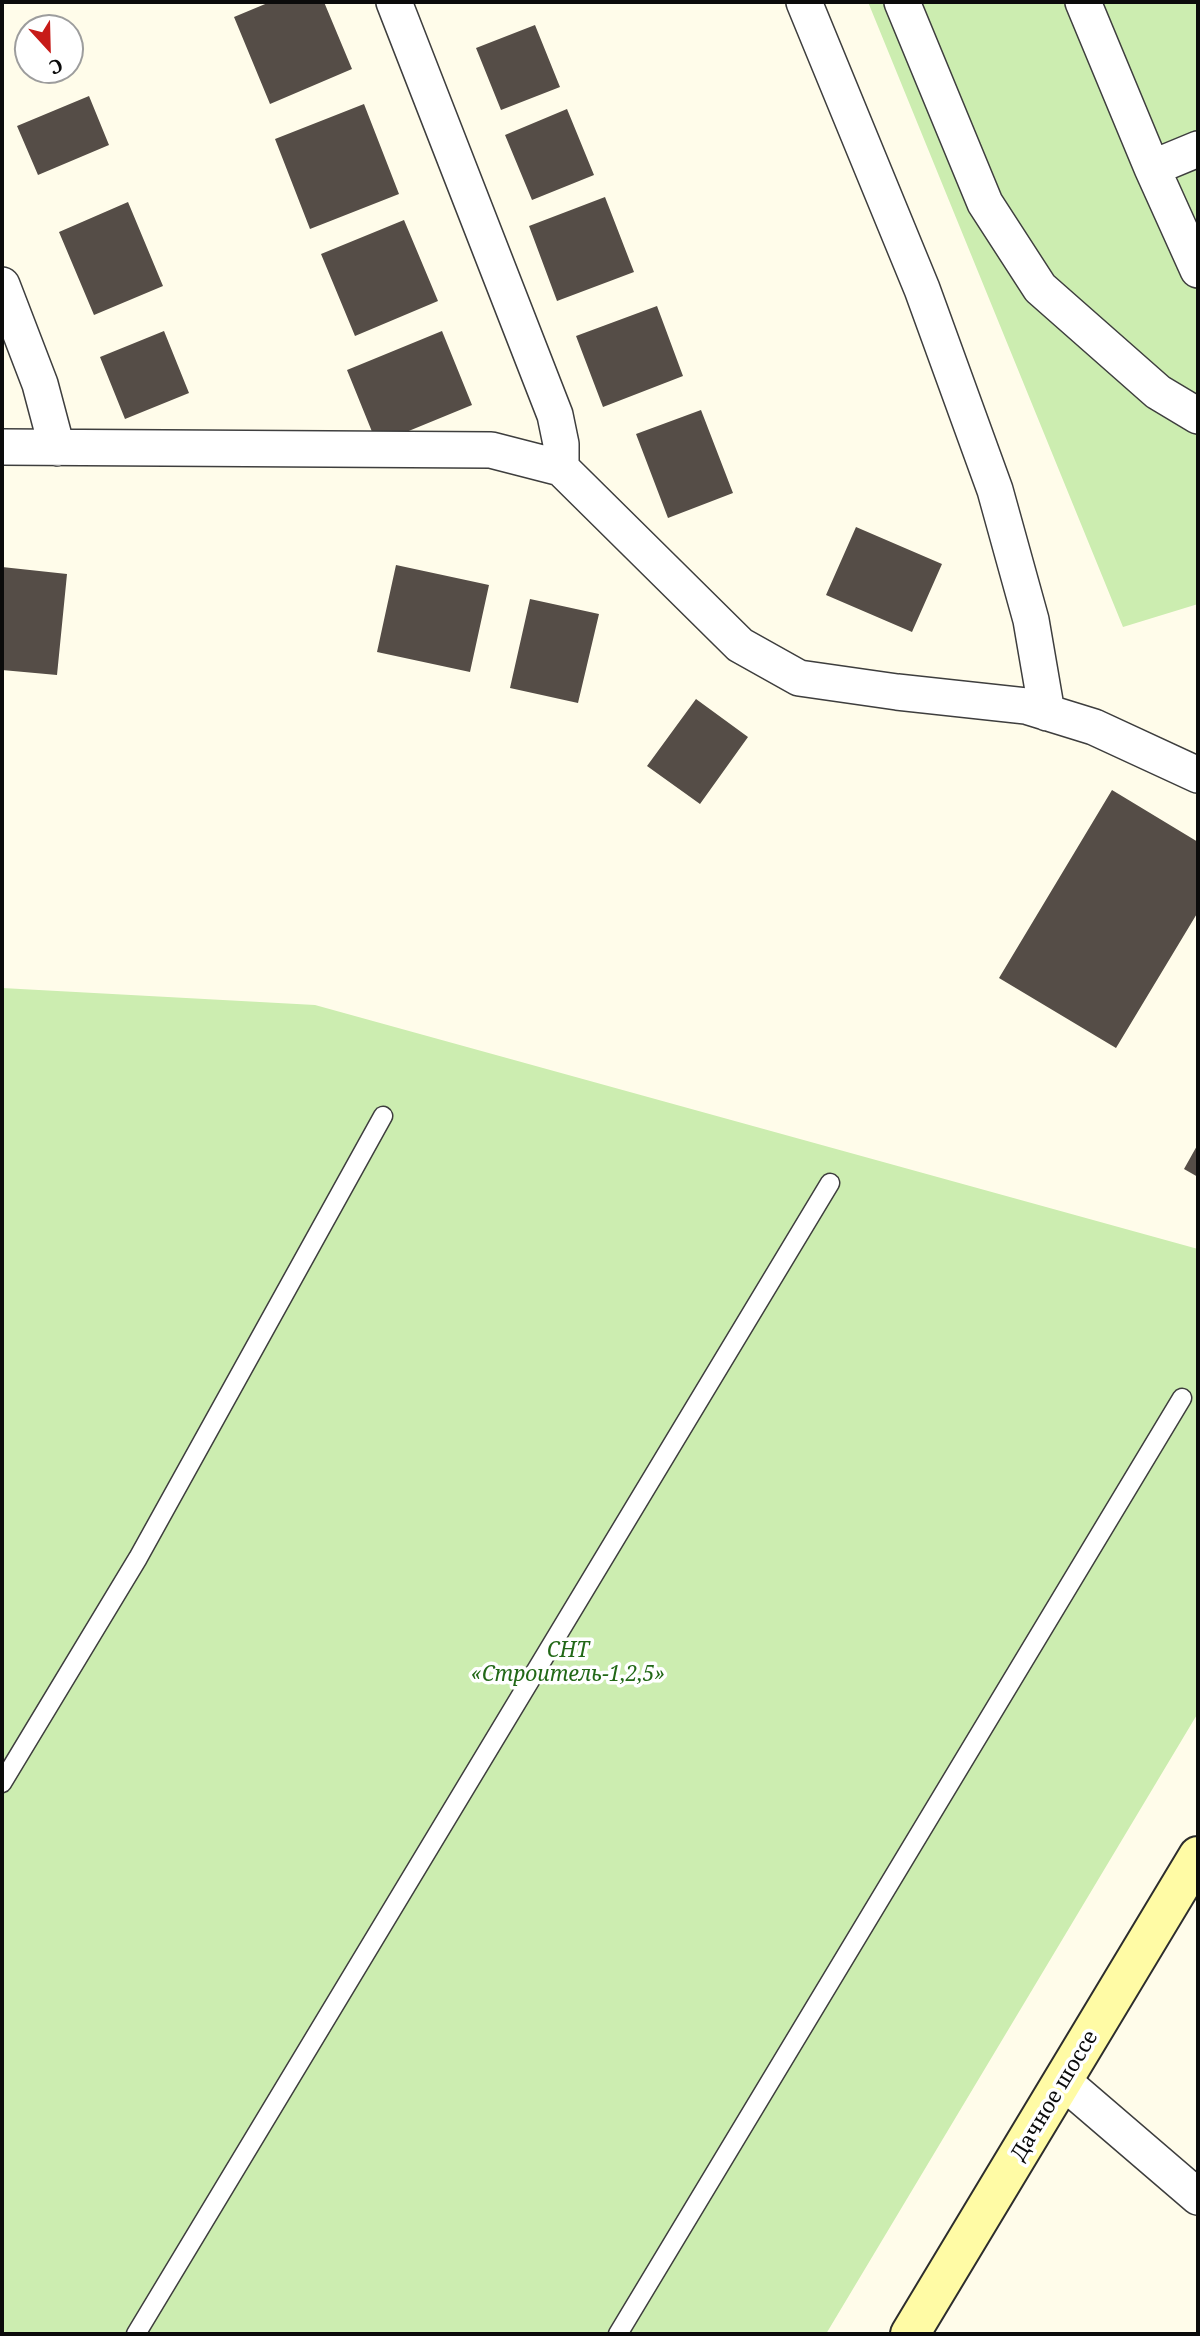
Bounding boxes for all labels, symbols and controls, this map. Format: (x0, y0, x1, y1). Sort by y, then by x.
north arrow (14, 14, 84, 84)
text: С (45, 52, 67, 81)
park label: СНТ «Строитель-1,2,5» (471, 1638, 665, 1688)
street label: Дачное шоссе (1006, 2026, 1104, 2166)

